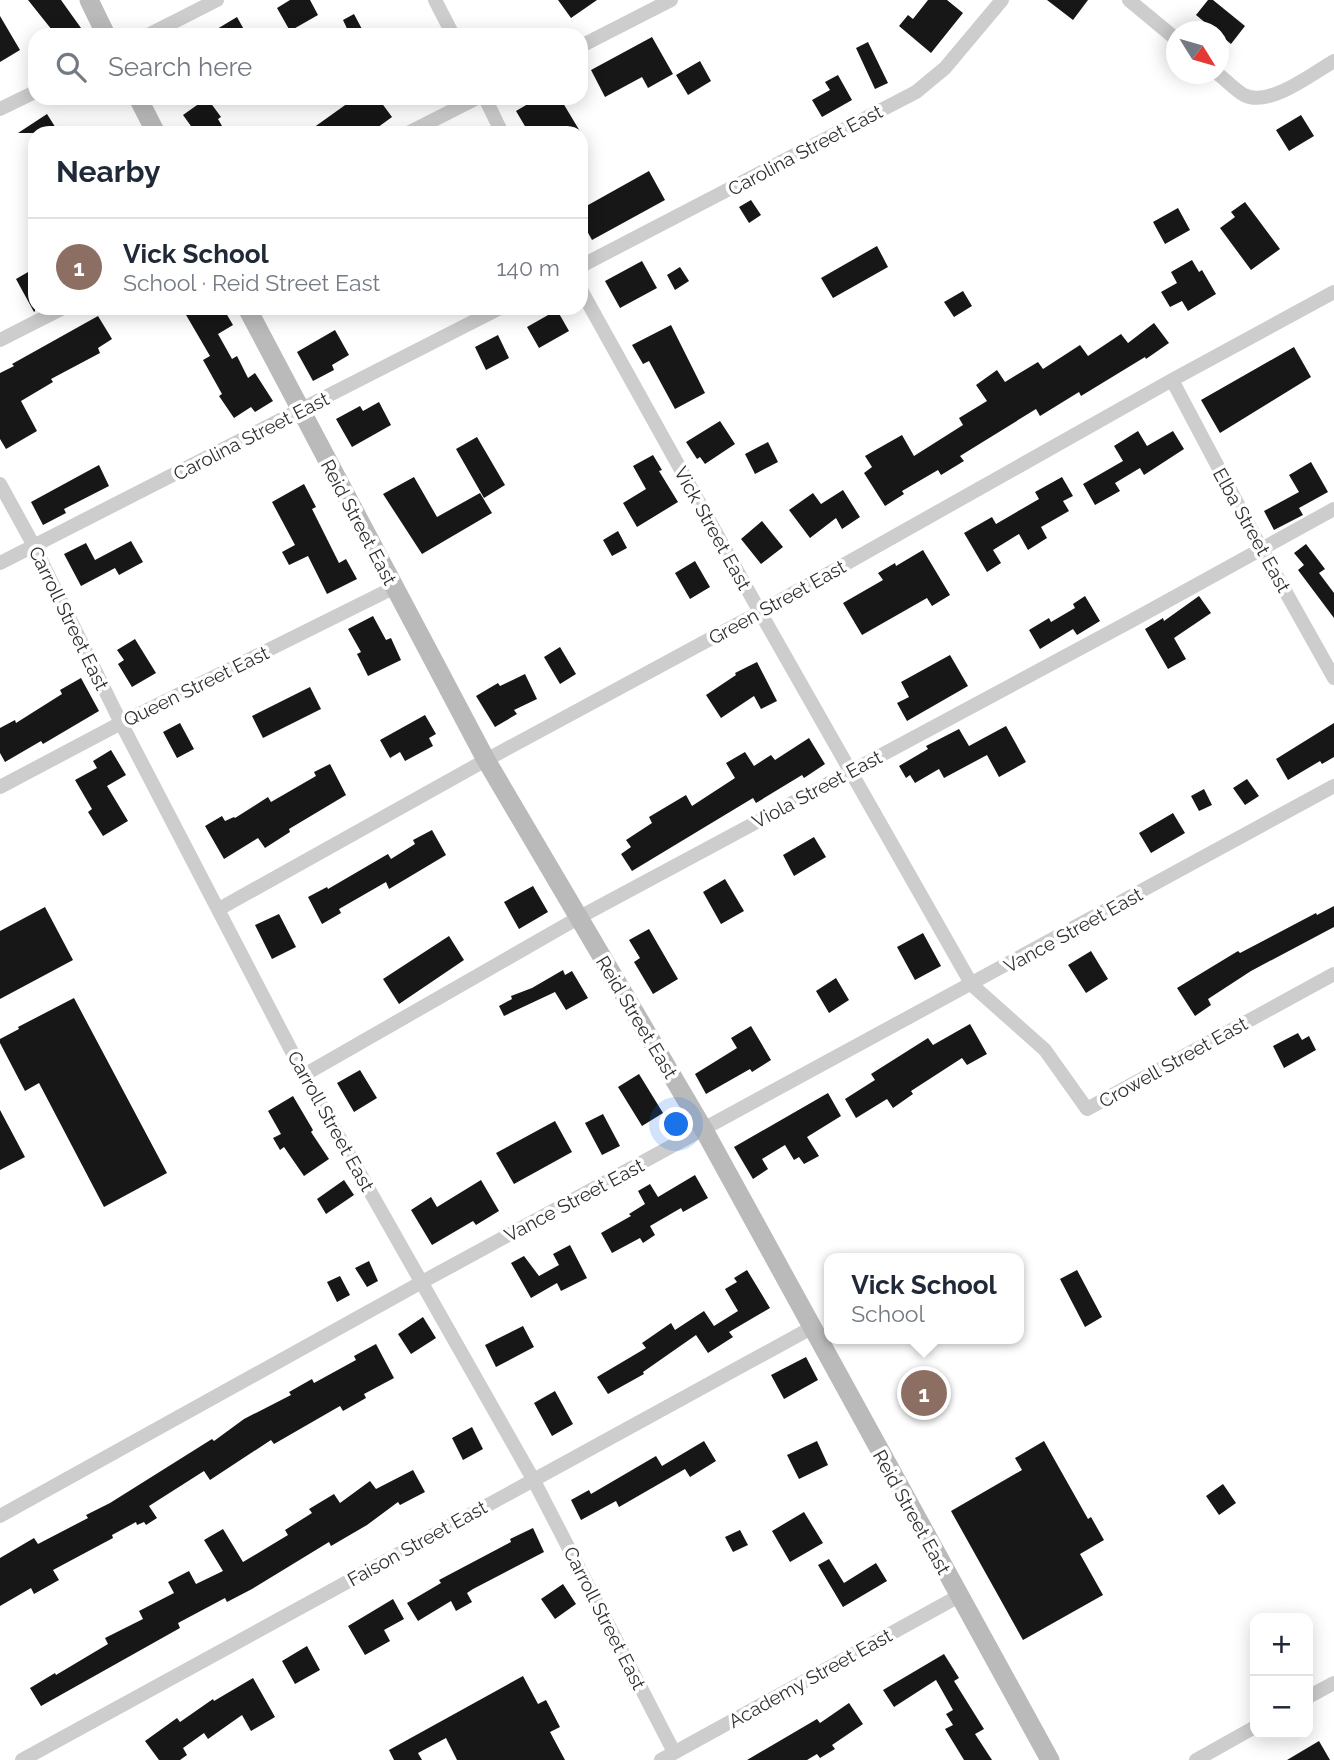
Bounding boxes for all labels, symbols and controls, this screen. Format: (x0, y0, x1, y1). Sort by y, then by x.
north arrow (1166, 21, 1229, 84)
search box (28, 28, 588, 105)
icon: search (52, 48, 90, 86)
text: Search here (108, 52, 252, 82)
street label: Carolina Street East (724, 100, 886, 200)
text: Nearby (56, 154, 160, 189)
text: Vick School (123, 239, 269, 269)
text: 1 (73, 254, 85, 281)
text: 140 m (497, 254, 560, 281)
text: School · Reid Street East (123, 269, 380, 296)
street label: Carolina Street East (170, 387, 333, 485)
street label: Reid Street East (317, 455, 402, 589)
street label: Vick Street East (670, 463, 756, 594)
street label: Elba Street East (1209, 464, 1296, 596)
street label: Carroll Street East (25, 543, 114, 694)
street label: Green Street East (705, 555, 850, 649)
street label: Queen Street East (120, 641, 273, 731)
street label: Viola Street East (748, 745, 886, 832)
street label: Vance Street East (1000, 883, 1147, 977)
street label: Reid Street East (592, 952, 683, 1083)
street label: Crowell Street East (1095, 1012, 1252, 1112)
street label: Carroll Street East (283, 1047, 379, 1196)
your location (659, 1107, 693, 1141)
street label: Vance Street East (501, 1154, 648, 1246)
popup (824, 1253, 1024, 1344)
text: Vick School (851, 1270, 997, 1300)
text: School (851, 1300, 925, 1327)
pin: 1 (901, 1367, 947, 1419)
street label: Reid Street East (869, 1446, 956, 1579)
street label: Faison Street East (344, 1495, 491, 1590)
street label: Carroll Street East (560, 1543, 651, 1694)
map controls (1250, 1613, 1313, 1739)
button: + (1250, 1613, 1313, 1676)
street label: Academy Street East (725, 1624, 896, 1732)
button: − (1250, 1676, 1313, 1739)

